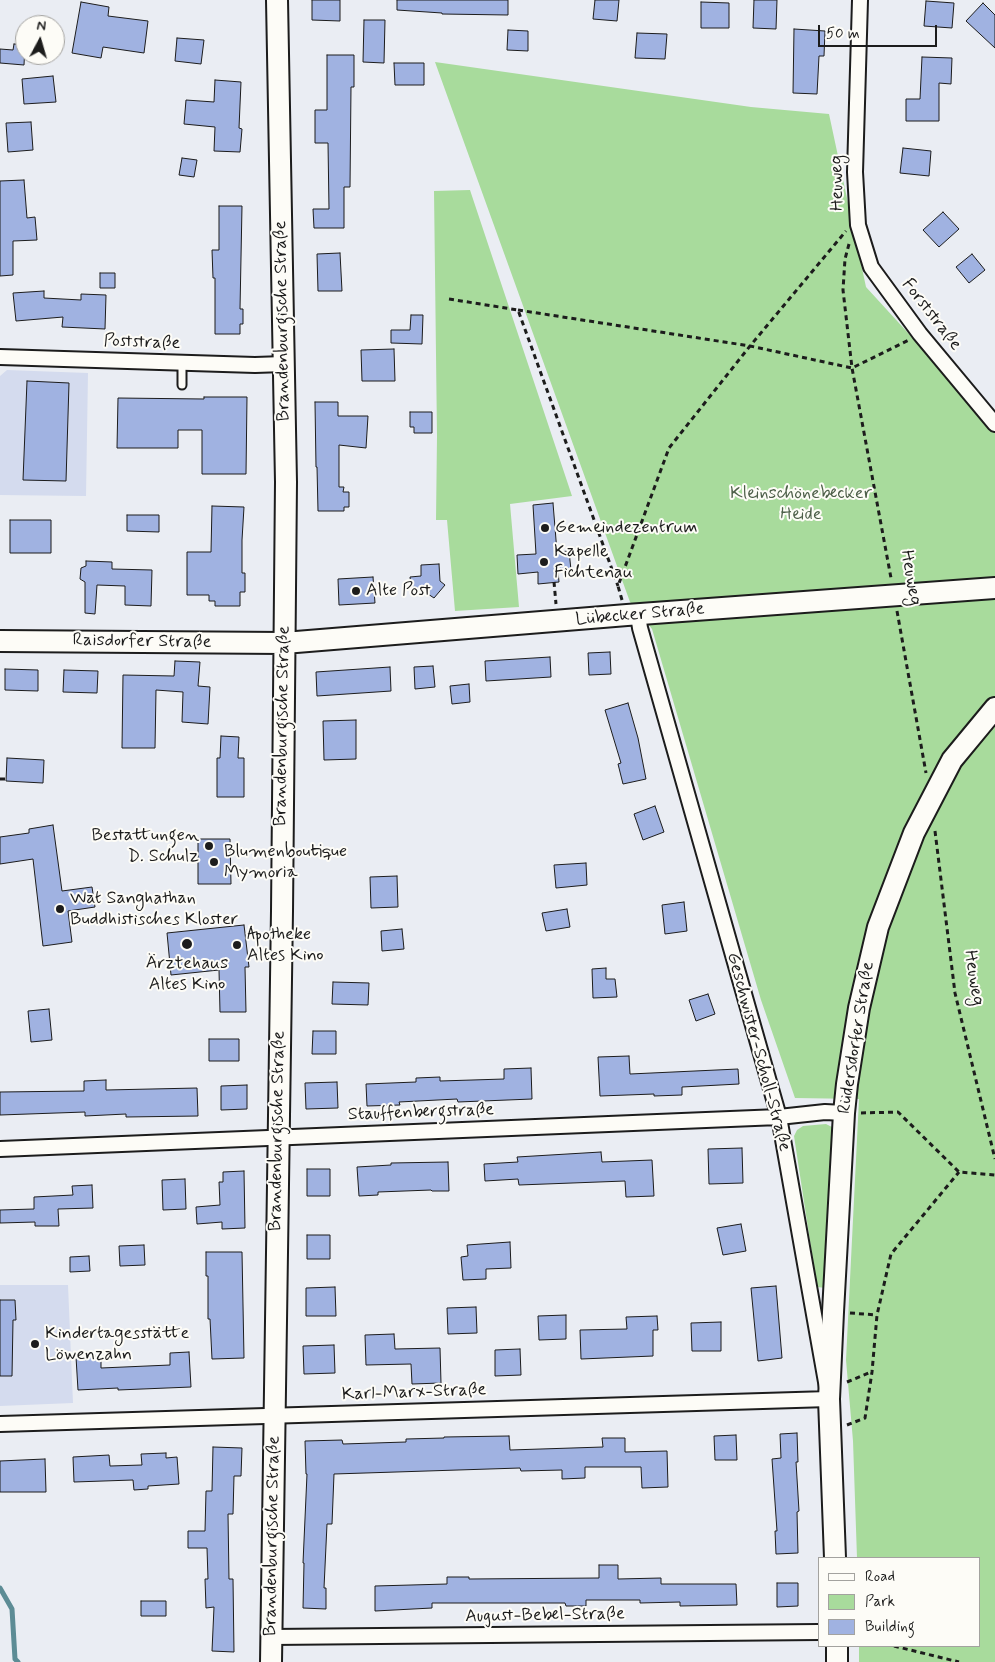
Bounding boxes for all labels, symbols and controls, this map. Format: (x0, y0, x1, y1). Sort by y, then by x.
north arrow (15, 15, 65, 65)
scale bar (820, 15, 939, 47)
text: N (36, 17, 47, 36)
text: 50 m (826, 24, 860, 44)
street label: Heuweg (827, 155, 849, 211)
street label: Brandenburgische Straße (270, 221, 296, 421)
street label: Forststraße (896, 275, 966, 355)
street label: Poststraße (103, 331, 181, 355)
park label: Kleinschönebecker Heide (730, 483, 872, 526)
place label: Gemeindezentrum (555, 517, 698, 539)
marker: Gemeindezentrum (539, 522, 551, 534)
place label: Kapelle Fichtenau (554, 541, 633, 584)
street label: Heuweg (895, 549, 925, 607)
marker: Kapelle Fichtenau (538, 556, 550, 568)
place label: Alte Post (366, 580, 431, 602)
marker: Alte Post (350, 585, 362, 597)
street label: Lübecker Straße (575, 599, 705, 631)
street label: Brandenburgische Straße (270, 626, 296, 826)
street label: Raisdorfer Straße (72, 630, 212, 654)
place label: Bestattungen D. Schulz (91, 825, 199, 868)
marker: Bestattungen D. Schulz (203, 840, 215, 852)
place label: Blumenboutique Mymoria (224, 841, 347, 884)
marker: Blumenboutique Mymoria (208, 856, 220, 868)
place label: Wat Sanghathan Buddhistisches Kloster (70, 888, 238, 931)
marker: Wat Sanghathan Buddhistisches Kloster (54, 903, 66, 915)
place label: Apotheke Altes Kino (247, 924, 324, 966)
marker: Ärztehaus Altes Kino (180, 937, 194, 951)
marker: Apotheke Altes Kino (231, 939, 243, 951)
street label: Heuweg (958, 949, 988, 1007)
street label: Geschwister-Scholl-Straße (721, 950, 795, 1154)
place label: Ärztehaus Altes Kino (146, 953, 228, 996)
street label: Rüdersdorfer Straße (834, 960, 880, 1116)
street label: Brandenburgische Straße (265, 1031, 291, 1231)
street label: Stauffenbergstraße (348, 1100, 494, 1126)
place label: Kindertagesstätte Löwenzahn (45, 1323, 189, 1366)
marker: Kindertagesstätte Löwenzahn (29, 1338, 41, 1350)
street label: Karl-Marx-Straße (341, 1380, 487, 1406)
street label: Brandenburgische Straße (260, 1436, 286, 1636)
legend (818, 1557, 980, 1647)
text: Road (865, 1567, 895, 1587)
text: Park (865, 1592, 895, 1612)
street label: August-Bebel-Straße (465, 1604, 625, 1628)
text: Building (865, 1617, 915, 1637)

